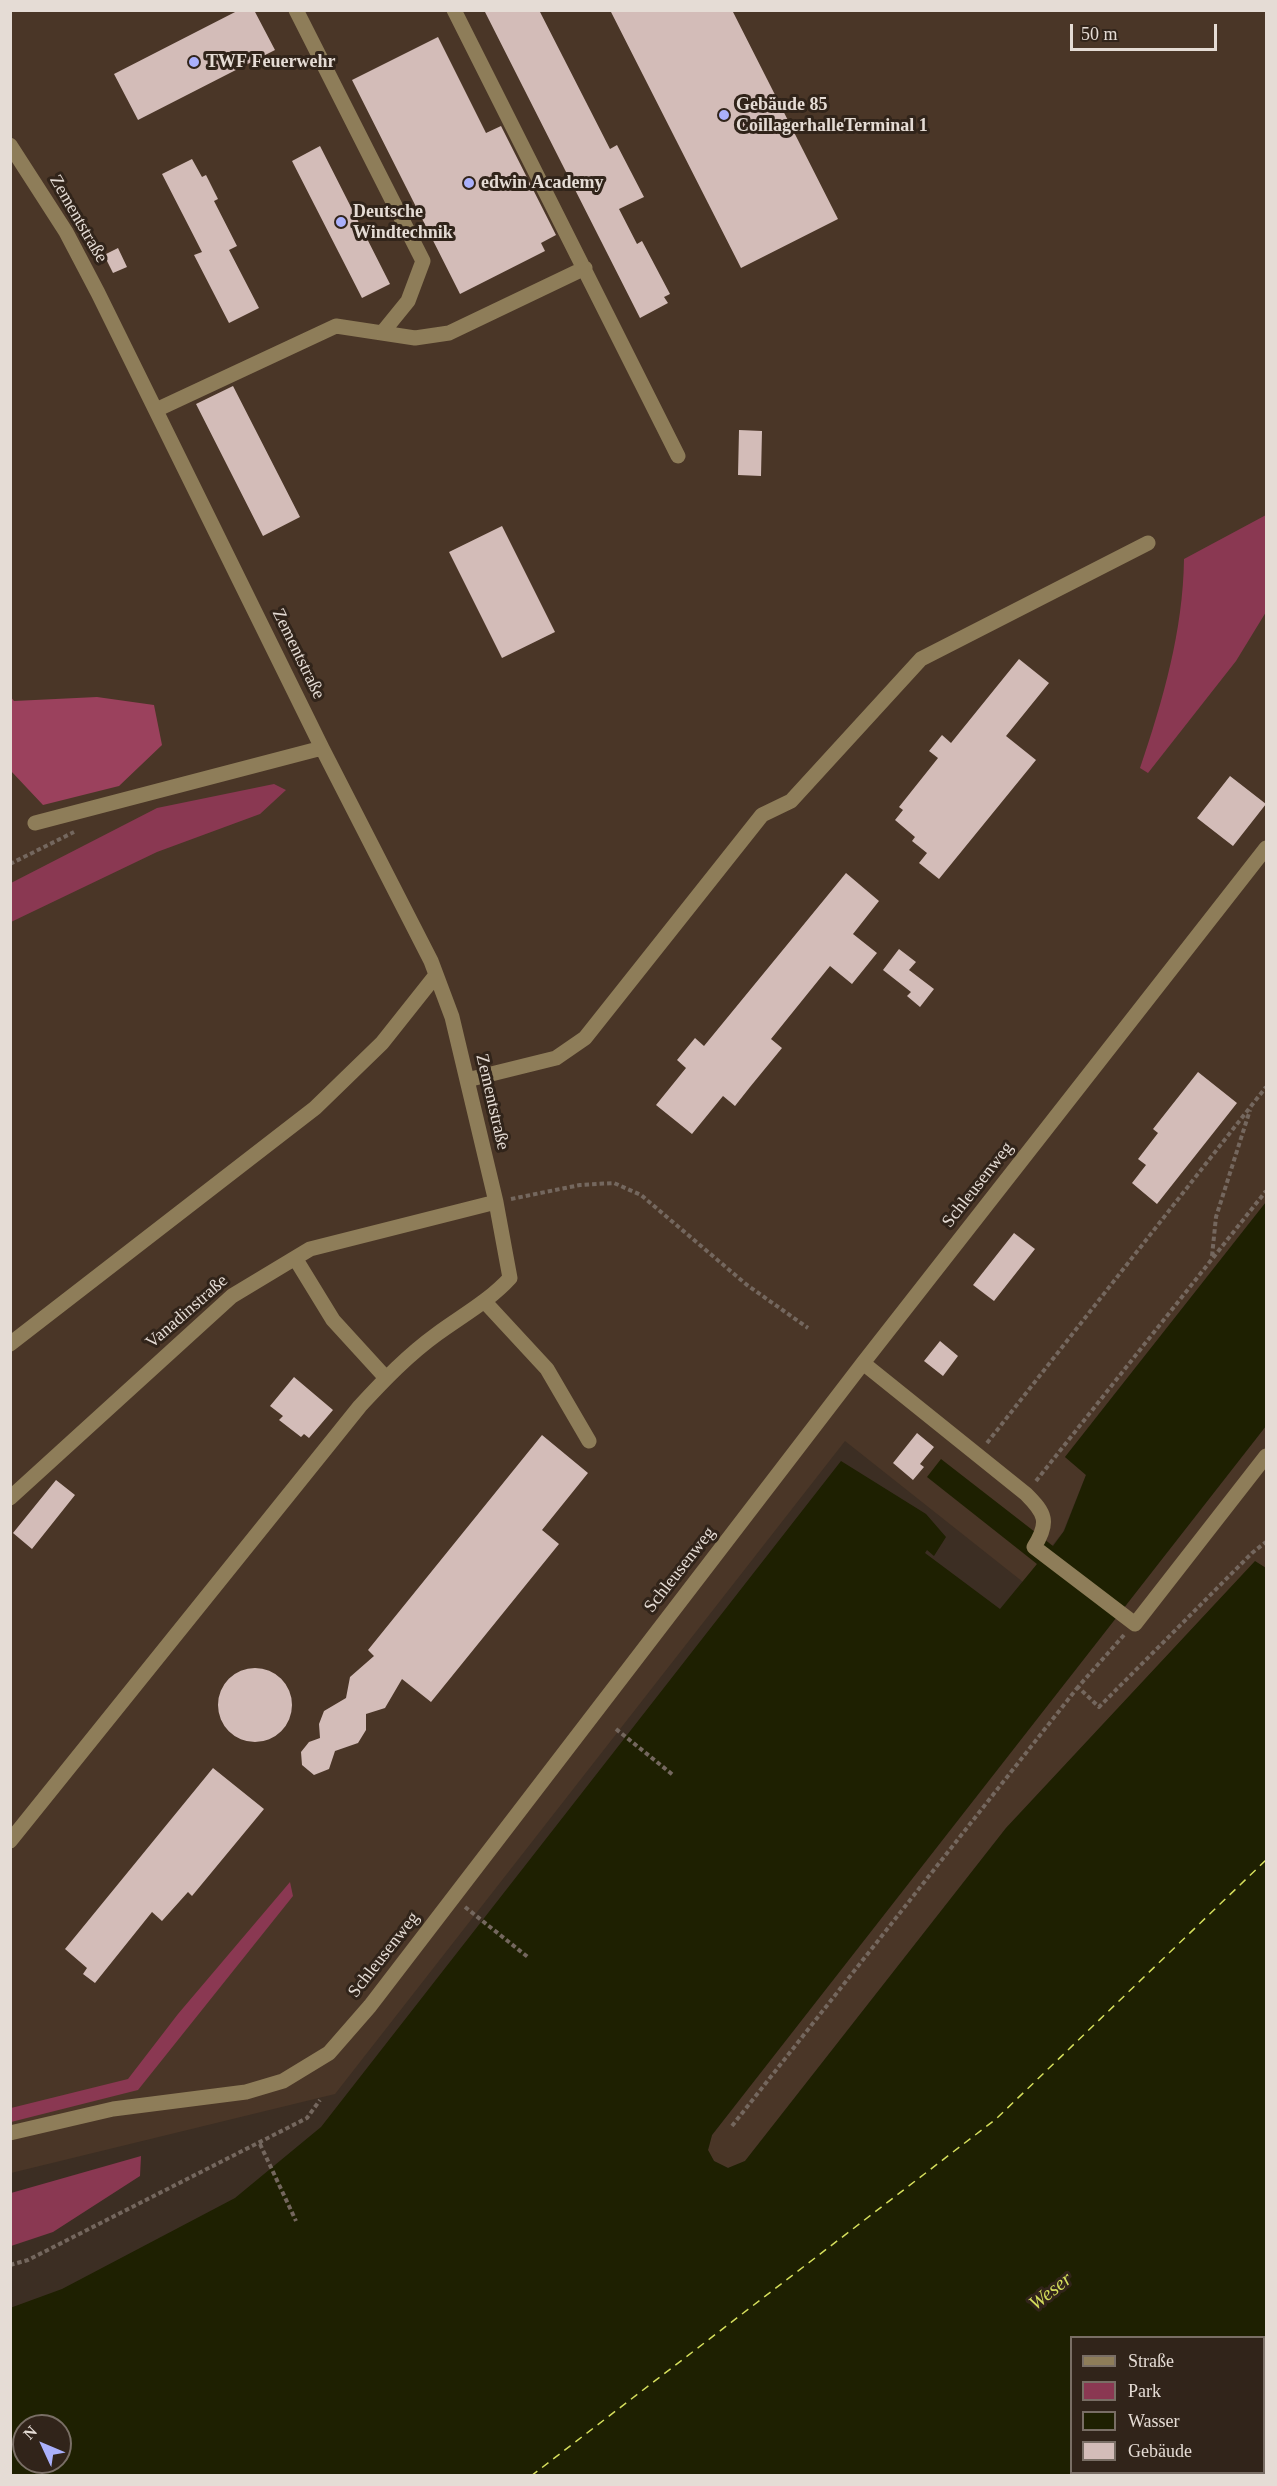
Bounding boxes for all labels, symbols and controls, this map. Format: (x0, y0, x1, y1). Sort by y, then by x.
scale bar (1073, 12, 1220, 50)
text: 50 m (1081, 24, 1118, 44)
place label: TWF Feuerwehr (206, 51, 335, 73)
marker: TWF Feuerwehr (187, 55, 201, 69)
place label: Gebäude 85 CoillagerhalleTerminal 1 (736, 94, 928, 136)
marker: Gebäude 85 CoillagerhalleTerminal 1 (717, 108, 731, 122)
street label: Zementstraße (44, 171, 112, 267)
place label: edwin Academy (481, 172, 603, 194)
marker: edwin Academy (462, 176, 476, 190)
place label: Deutsche Windtechnik (353, 201, 453, 244)
marker: Deutsche Windtechnik (334, 215, 348, 229)
street label: Zementstraße (267, 605, 329, 703)
street label: Zementstraße (470, 1052, 514, 1152)
street label: Schleusenweg (938, 1138, 1018, 1232)
street label: Vanadinstraße (141, 1270, 233, 1354)
street label: Schleusenweg (640, 1523, 720, 1617)
street label: Schleusenweg (344, 1908, 424, 2002)
water label: Weser (1025, 2268, 1077, 2316)
legend (1070, 2336, 1265, 2474)
text: Straße (1128, 2351, 1174, 2371)
text: Park (1128, 2381, 1161, 2401)
text: Wasser (1128, 2411, 1180, 2431)
north arrow (12, 2414, 72, 2474)
text: N (20, 2422, 40, 2443)
text: Gebäude (1128, 2441, 1192, 2461)

